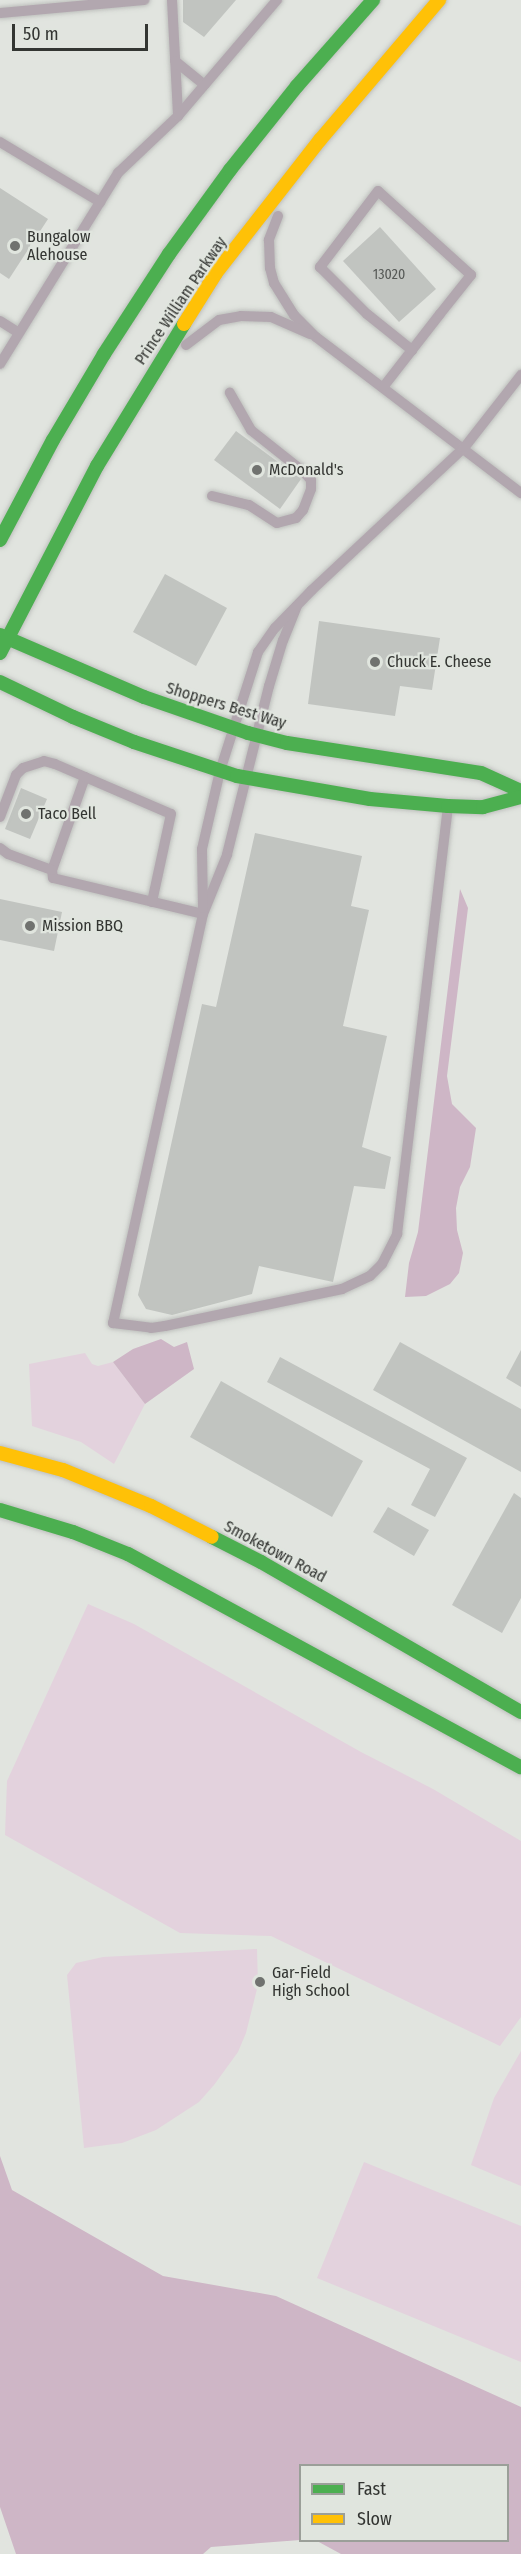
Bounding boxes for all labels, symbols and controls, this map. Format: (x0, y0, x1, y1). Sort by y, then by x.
scale bar (15, 12, 152, 50)
text: 50 m (23, 23, 59, 45)
place label: Bungalow Alehouse (27, 227, 90, 265)
street label: Prince William Parkway (131, 233, 231, 369)
marker: Bungalow Alehouse (8, 239, 22, 253)
house number: 13020 (373, 267, 405, 283)
place label: McDonald's (269, 460, 344, 480)
marker: McDonald's (250, 463, 264, 477)
place label: Chuck E. Cheese (387, 652, 491, 672)
marker: Chuck E. Cheese (368, 655, 382, 669)
street label: Shoppers Best Way (164, 679, 288, 733)
place label: Taco Bell (38, 804, 96, 824)
marker: Taco Bell (19, 807, 33, 821)
place label: Mission BBQ (42, 916, 123, 936)
marker: Mission BBQ (23, 919, 37, 933)
street label: Smoketown Road (221, 1517, 329, 1587)
place label: Gar-Field High School (272, 1963, 350, 2001)
marker: Gar-Field High School (253, 1975, 267, 1989)
legend (299, 2464, 509, 2542)
text: Fast (357, 2478, 386, 2500)
text: Slow (357, 2508, 392, 2530)

